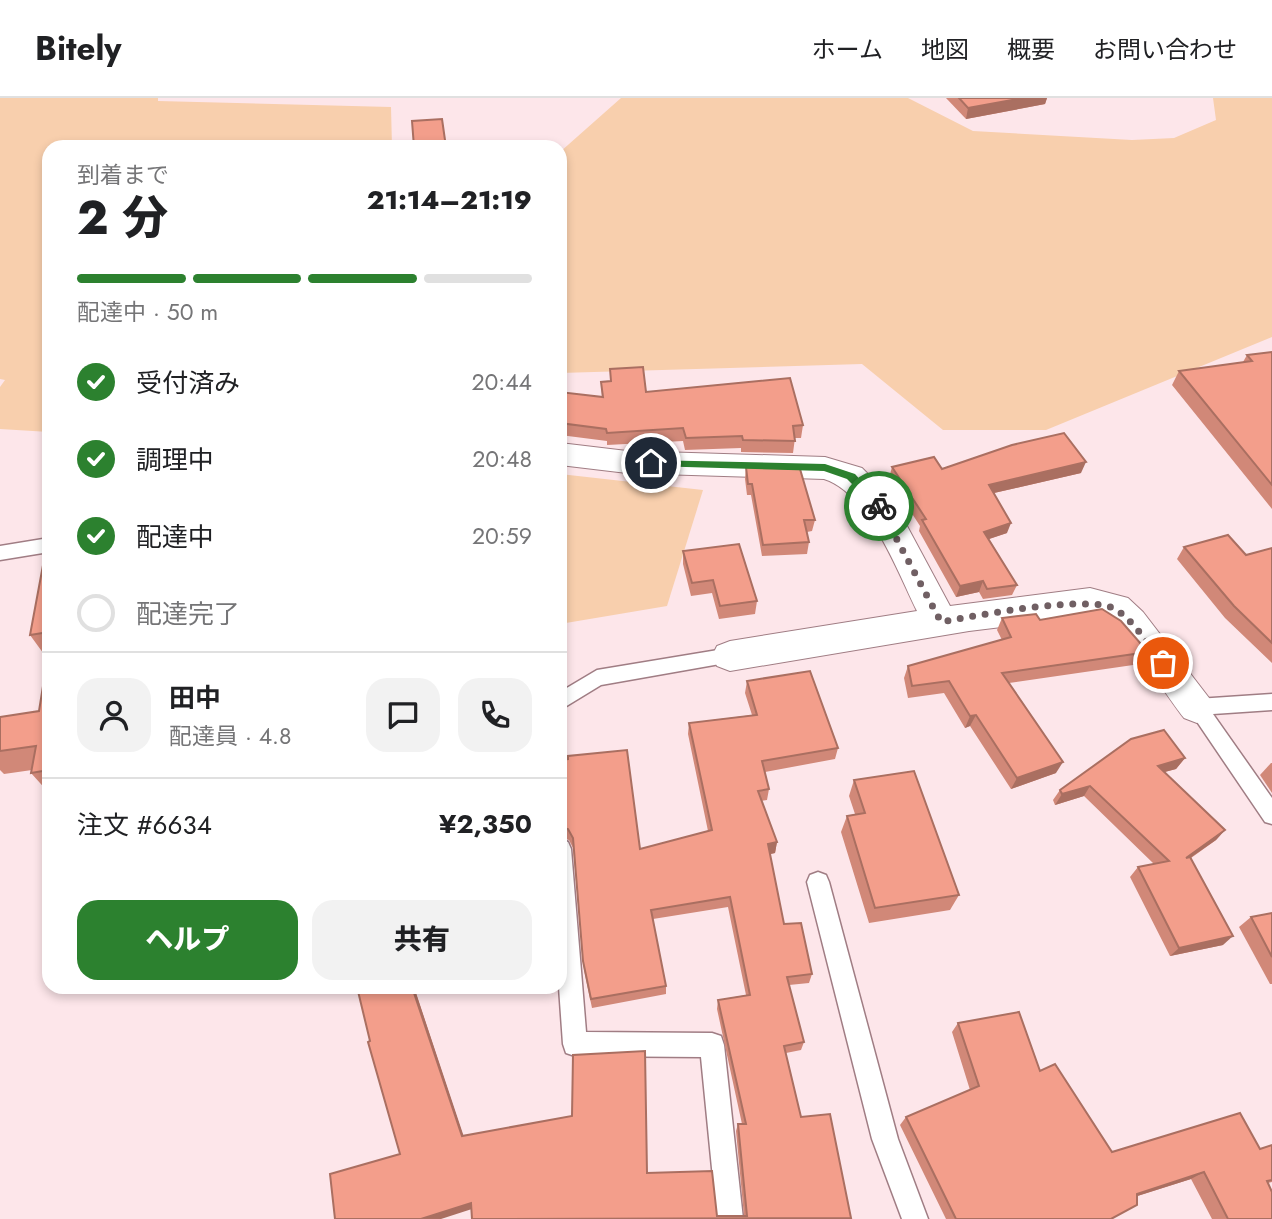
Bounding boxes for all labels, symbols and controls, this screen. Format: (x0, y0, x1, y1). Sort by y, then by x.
text: Bitely (35, 25, 122, 72)
text: ホーム (812, 32, 883, 67)
text: 地図 (921, 32, 969, 67)
text: 概要 (1007, 32, 1055, 67)
text: お問い合わせ (1093, 32, 1237, 67)
text: 到着まで (77, 158, 169, 192)
text: 21:14–21:19 (367, 181, 532, 219)
text: 2 分 (77, 185, 168, 251)
text: 配達中 · 50 m (77, 295, 218, 329)
icon: check (77, 363, 115, 401)
text: 受付済み (136, 364, 240, 402)
text: 20:44 (471, 365, 532, 399)
pin (621, 433, 681, 493)
icon: check (77, 440, 115, 478)
text: 調理中 (136, 441, 214, 479)
text: 20:48 (472, 442, 532, 476)
icon: home (632, 444, 670, 482)
courier (844, 471, 914, 541)
icon: bike (860, 487, 898, 525)
icon: check (77, 517, 115, 555)
text: 配達中 (136, 518, 214, 556)
text: 20:59 (472, 519, 532, 553)
text: 配達完了 (136, 595, 240, 633)
pin (1133, 633, 1193, 693)
icon: bag (1144, 644, 1182, 682)
button: person (77, 678, 151, 752)
button: chat (366, 678, 440, 752)
button: phone (458, 678, 532, 752)
text: 田中 (169, 679, 221, 717)
text: 配達員 · 4.8 (169, 719, 292, 753)
text: ¥2,350 (439, 805, 532, 843)
text: 注文 #6634 (77, 806, 212, 844)
button: ヘルプ (77, 900, 298, 980)
button: 共有 (312, 900, 532, 980)

